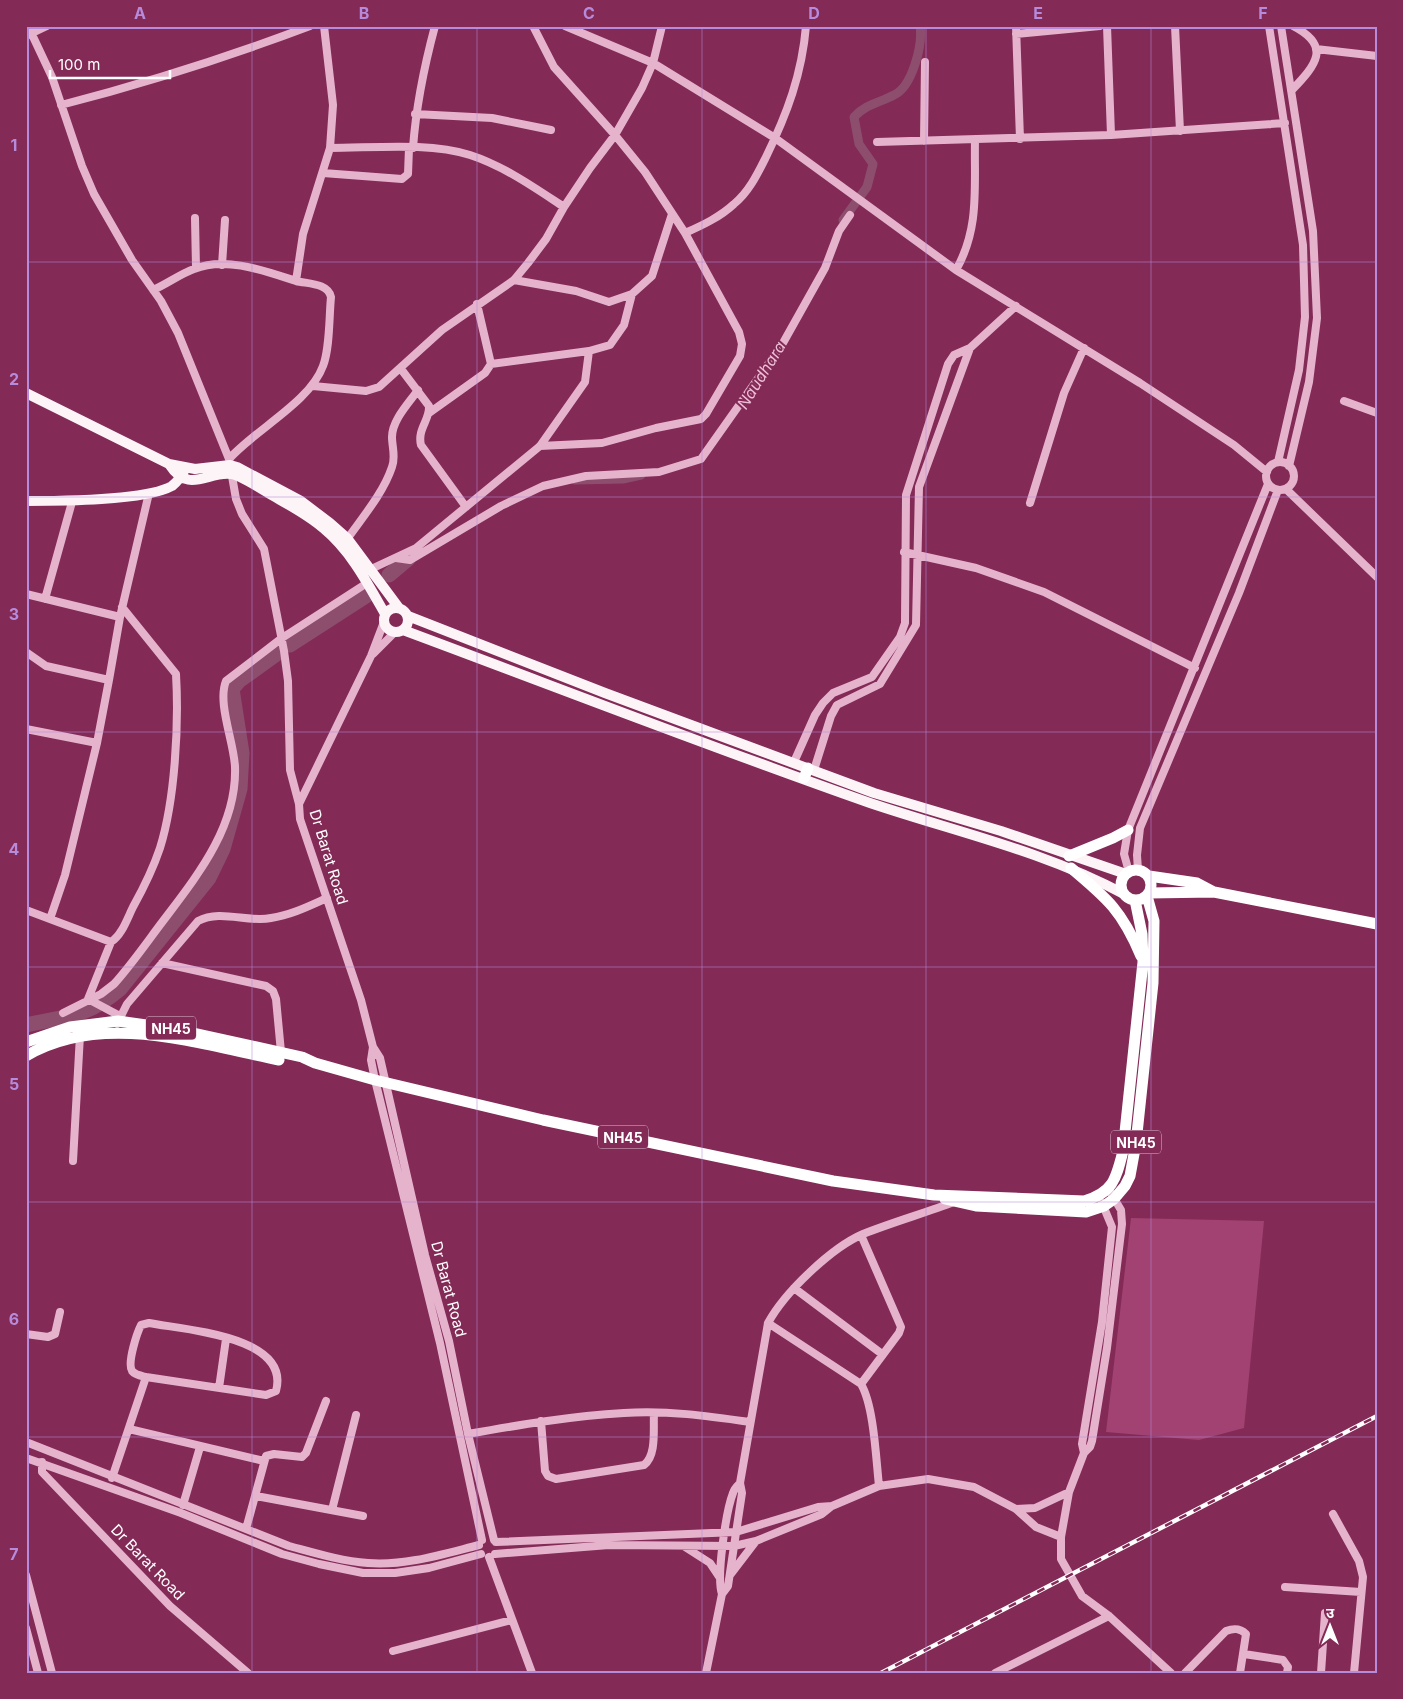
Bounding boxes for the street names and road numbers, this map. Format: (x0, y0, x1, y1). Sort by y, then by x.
street label: Dr Barat Road (306, 807, 352, 907)
road number: NH45 (146, 1016, 196, 1040)
road number: NH45 (598, 1126, 648, 1148)
road number: NH45 (1111, 1130, 1161, 1154)
street label: Dr Barat Road (427, 1239, 471, 1339)
street label: Dr Barat Road (107, 1520, 189, 1604)

